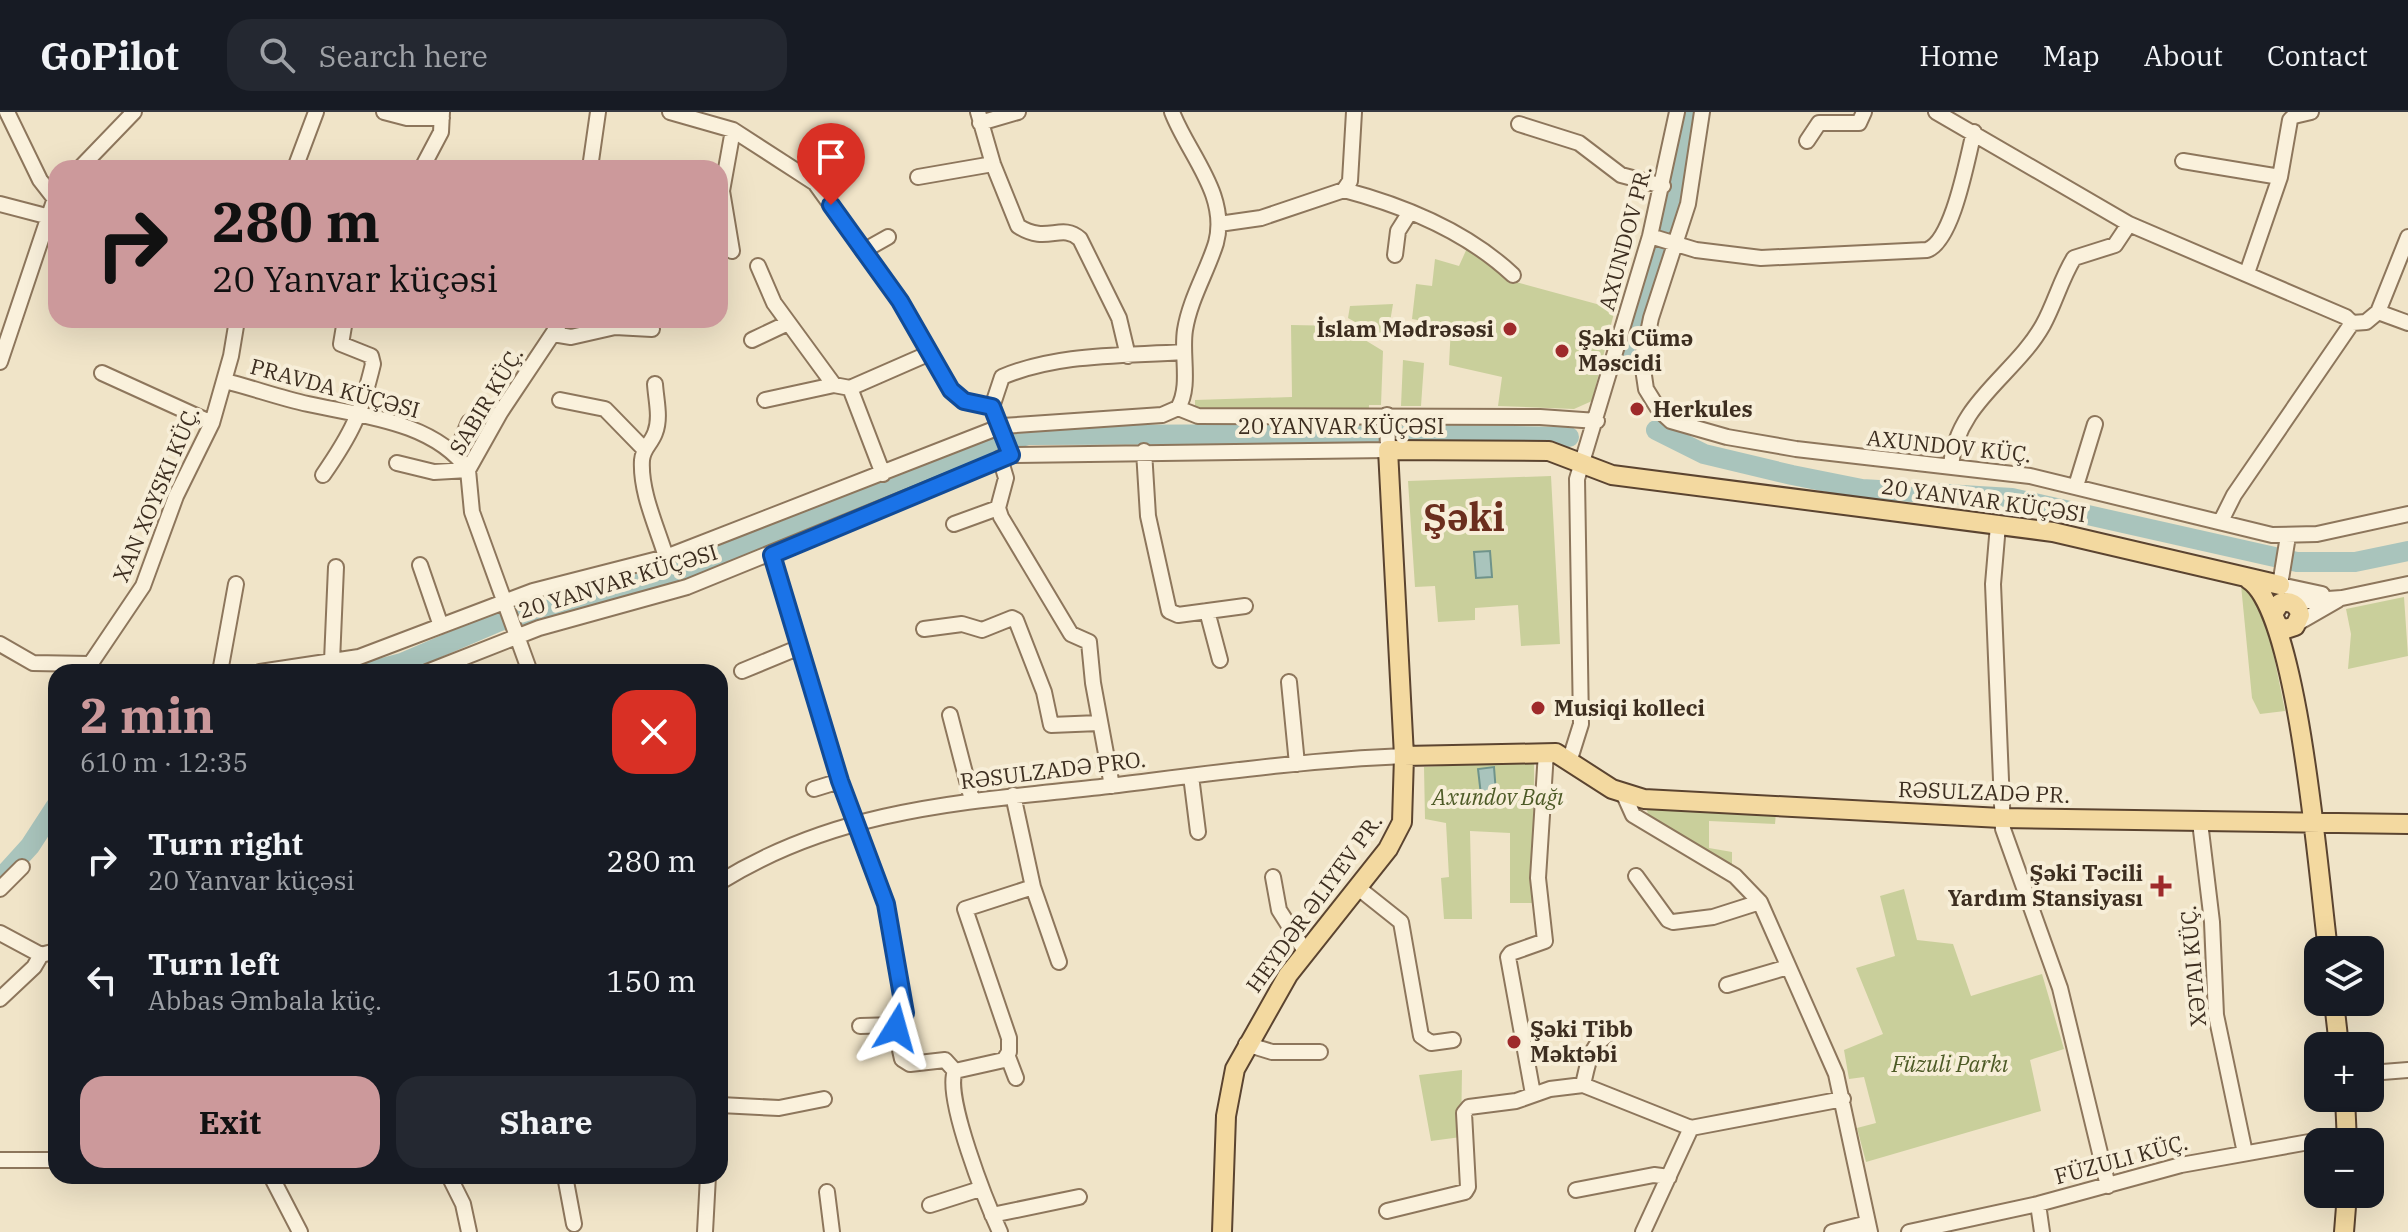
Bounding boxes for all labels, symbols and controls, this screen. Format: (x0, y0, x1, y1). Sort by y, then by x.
search box (227, 19, 787, 91)
text: GoPilot (40, 31, 179, 80)
icon: search (255, 33, 299, 77)
text: Search here (319, 36, 488, 75)
text: Home (1919, 37, 1999, 74)
text: Map (2043, 37, 2100, 74)
text: About (2144, 37, 2223, 74)
text: Contact (2267, 37, 2368, 74)
pin (797, 123, 865, 205)
icon: arrive (809, 135, 853, 179)
street label: AXUNDOV PR. (1591, 162, 1658, 314)
text: 280 m (212, 185, 380, 257)
icon: right (80, 192, 184, 296)
text: 20 Yanvar küçəsi (212, 255, 498, 302)
place label: İslam Mədrəsəsi (1316, 314, 1494, 343)
marker: İslam Mədrəsəsi (1501, 320, 1519, 338)
place label: Şəki Cümə Məscidi (1578, 323, 1693, 377)
street label: SABIR KÜÇ. (442, 341, 529, 460)
marker: Şəki Cümə Məscidi (1553, 342, 1571, 360)
street label: PRAVDA KÜÇƏSI (247, 351, 423, 424)
place label: Herkules (1653, 394, 1753, 423)
marker: Herkules (1628, 400, 1646, 418)
street label: XAN XOYSKI KÜÇ. (106, 402, 206, 586)
street label: 20 YANVAR KÜÇƏSI (1238, 411, 1444, 440)
street label: AXUNDOV KÜÇ. (1865, 422, 2033, 469)
street label: 20 YANVAR KÜÇƏSI (1880, 471, 2088, 528)
district label: Şəki (1423, 492, 1505, 541)
street label: 20 YANVAR KÜÇƏSI (515, 536, 721, 625)
text: 2 min (80, 684, 214, 746)
button: close (612, 690, 696, 774)
place label: Musiqi kolleci (1554, 693, 1705, 722)
marker: Musiqi kolleci (1529, 699, 1547, 717)
street label: RƏSULZADƏ PRO. (959, 744, 1147, 795)
text: 610 m · 12:35 (80, 745, 248, 779)
street label: RƏSULZADƏ PR. (1897, 774, 2071, 809)
park label: Axundov Bağı (1430, 782, 1564, 811)
street label: HEYDƏR ƏLIYEV PR. (1239, 807, 1388, 998)
text: Turn right (148, 824, 303, 863)
icon: right (80, 838, 124, 882)
text: 280 m (606, 841, 696, 880)
place label: Şəki Təcili Yardım Stansiyası (1947, 858, 2143, 912)
text: 20 Yanvar küçəsi (148, 863, 355, 897)
marker: Şəki Təcili Yardım Stansiyası (2150, 875, 2172, 897)
street label: XƏTAI KÜÇ. (2173, 904, 2212, 1028)
map controls (2304, 936, 2384, 1208)
button: layers (2304, 936, 2384, 1016)
text: Turn left (148, 944, 280, 983)
icon: left (80, 958, 124, 1002)
text: 150 m (606, 961, 696, 1000)
text: Abbas Əmbala küç. (148, 983, 382, 1017)
position arrow (854, 986, 938, 1070)
place label: Şəki Tibb Məktəbi (1530, 1014, 1633, 1068)
button: + (2304, 1032, 2384, 1112)
marker: Şəki Tibb Məktəbi (1505, 1033, 1523, 1051)
park label: Füzuli Parkı (1891, 1049, 2009, 1078)
button: Exit (80, 1076, 380, 1168)
button: Share (396, 1076, 696, 1168)
street label: FÜZULI KÜÇ. (2051, 1127, 2191, 1190)
button: − (2304, 1128, 2384, 1208)

